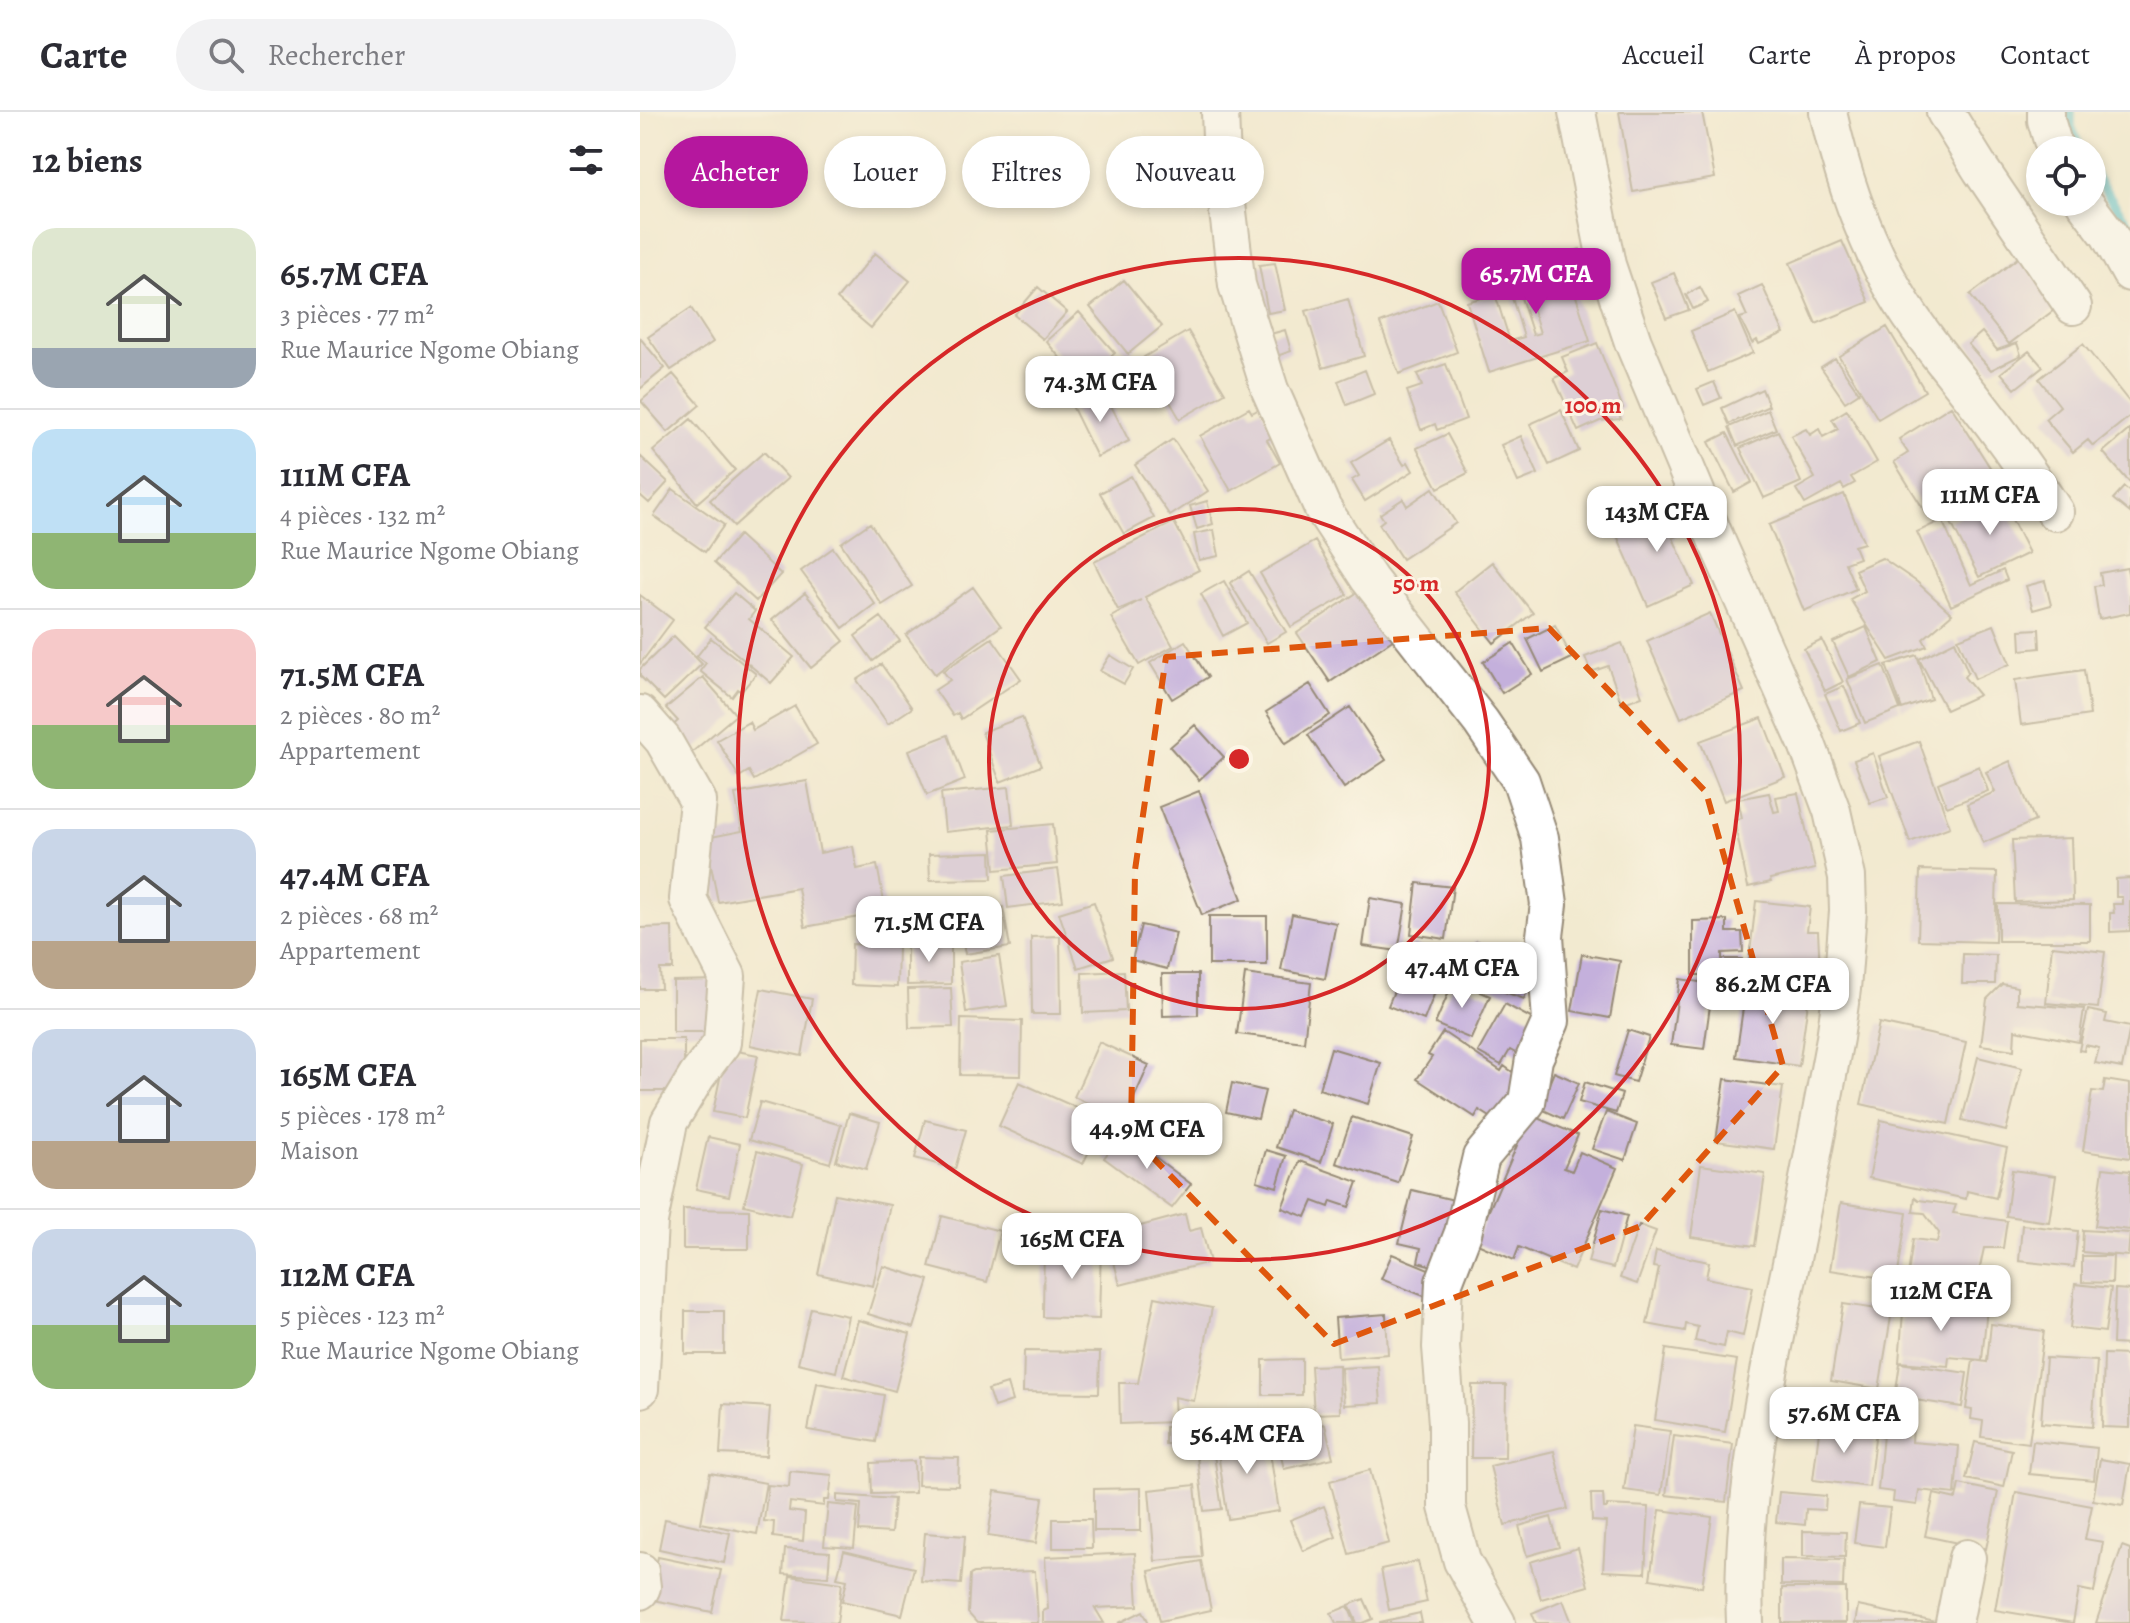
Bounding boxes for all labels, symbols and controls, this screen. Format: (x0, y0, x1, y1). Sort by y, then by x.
search box (176, 19, 736, 91)
text: Carte (40, 29, 128, 81)
icon: search (204, 33, 248, 77)
text: Rechercher (268, 35, 405, 75)
text: Accueil (1622, 36, 1704, 74)
text: Carte (1748, 36, 1811, 74)
text: À propos (1855, 36, 1956, 74)
text: Contact (2000, 36, 2090, 74)
chip: Acheter (664, 136, 808, 208)
chip: Louer (824, 136, 946, 208)
chip: Filtres (962, 136, 1090, 208)
chip: Nouveau (1106, 136, 1264, 208)
map controls (2026, 136, 2106, 216)
button: locate (2026, 136, 2106, 216)
text: 12 biens (32, 137, 143, 184)
icon: filters (564, 138, 608, 182)
pin: 65.7M CFA (1444, 248, 1628, 316)
text: 65.7M CFA (280, 250, 428, 297)
text: 65.7M CFA (1479, 256, 1593, 291)
icon: home (96, 260, 192, 356)
text: 3 pièces · 77 m² (280, 297, 434, 332)
text: Rue Maurice Ngome Obiang (280, 332, 579, 367)
pin: 74.3M CFA (1008, 356, 1192, 424)
text: 74.3M CFA (1043, 364, 1157, 399)
text: 100 m (1564, 389, 1622, 421)
text: 111M CFA (280, 451, 410, 498)
icon: home (96, 461, 192, 557)
pin: 111M CFA (1907, 469, 2073, 537)
text: 111M CFA (1940, 477, 2040, 512)
pin: 143M CFA (1574, 486, 1740, 554)
text: 143M CFA (1605, 494, 1709, 529)
text: 4 pièces · 132 m² (280, 498, 445, 533)
text: Rue Maurice Ngome Obiang (280, 533, 579, 568)
text: 50 m (1393, 567, 1439, 599)
text: 71.5M CFA (280, 651, 424, 698)
icon: home (96, 661, 192, 757)
text: 2 pièces · 80 m² (280, 698, 440, 733)
text: Appartement (280, 733, 421, 768)
centre of rings (1225, 745, 1253, 773)
text: 47.4M CFA (280, 851, 429, 898)
icon: home (96, 861, 192, 957)
pin: 71.5M CFA (837, 896, 1021, 964)
text: 2 pièces · 68 m² (280, 898, 438, 933)
text: 71.5M CFA (874, 904, 984, 939)
text: Appartement (280, 933, 421, 968)
pin: 47.4M CFA (1370, 942, 1554, 1010)
text: 47.4M CFA (1405, 950, 1519, 985)
pin: 86.2M CFA (1681, 958, 1865, 1026)
text: 86.2M CFA (1715, 966, 1831, 1001)
text: 165M CFA (280, 1051, 416, 1098)
icon: home (96, 1061, 192, 1157)
text: 5 pièces · 178 m² (280, 1098, 445, 1133)
pin: 44.9M CFA (1055, 1103, 1239, 1171)
text: 44.9M CFA (1089, 1111, 1205, 1146)
text: Maison (280, 1133, 359, 1168)
pin: 165M CFA (989, 1213, 1155, 1281)
text: 165M CFA (1020, 1221, 1124, 1256)
text: 112M CFA (280, 1251, 414, 1298)
icon: home (96, 1261, 192, 1357)
pin: 112M CFA (1858, 1265, 2024, 1333)
text: 112M CFA (1890, 1273, 1992, 1308)
text: 5 pièces · 123 m² (280, 1298, 445, 1333)
text: Rue Maurice Ngome Obiang (280, 1333, 579, 1368)
pin: 57.6M CFA (1752, 1387, 1936, 1455)
text: 57.6M CFA (1787, 1395, 1901, 1430)
pin: 56.4M CFA (1155, 1408, 1339, 1476)
text: 56.4M CFA (1190, 1416, 1304, 1451)

